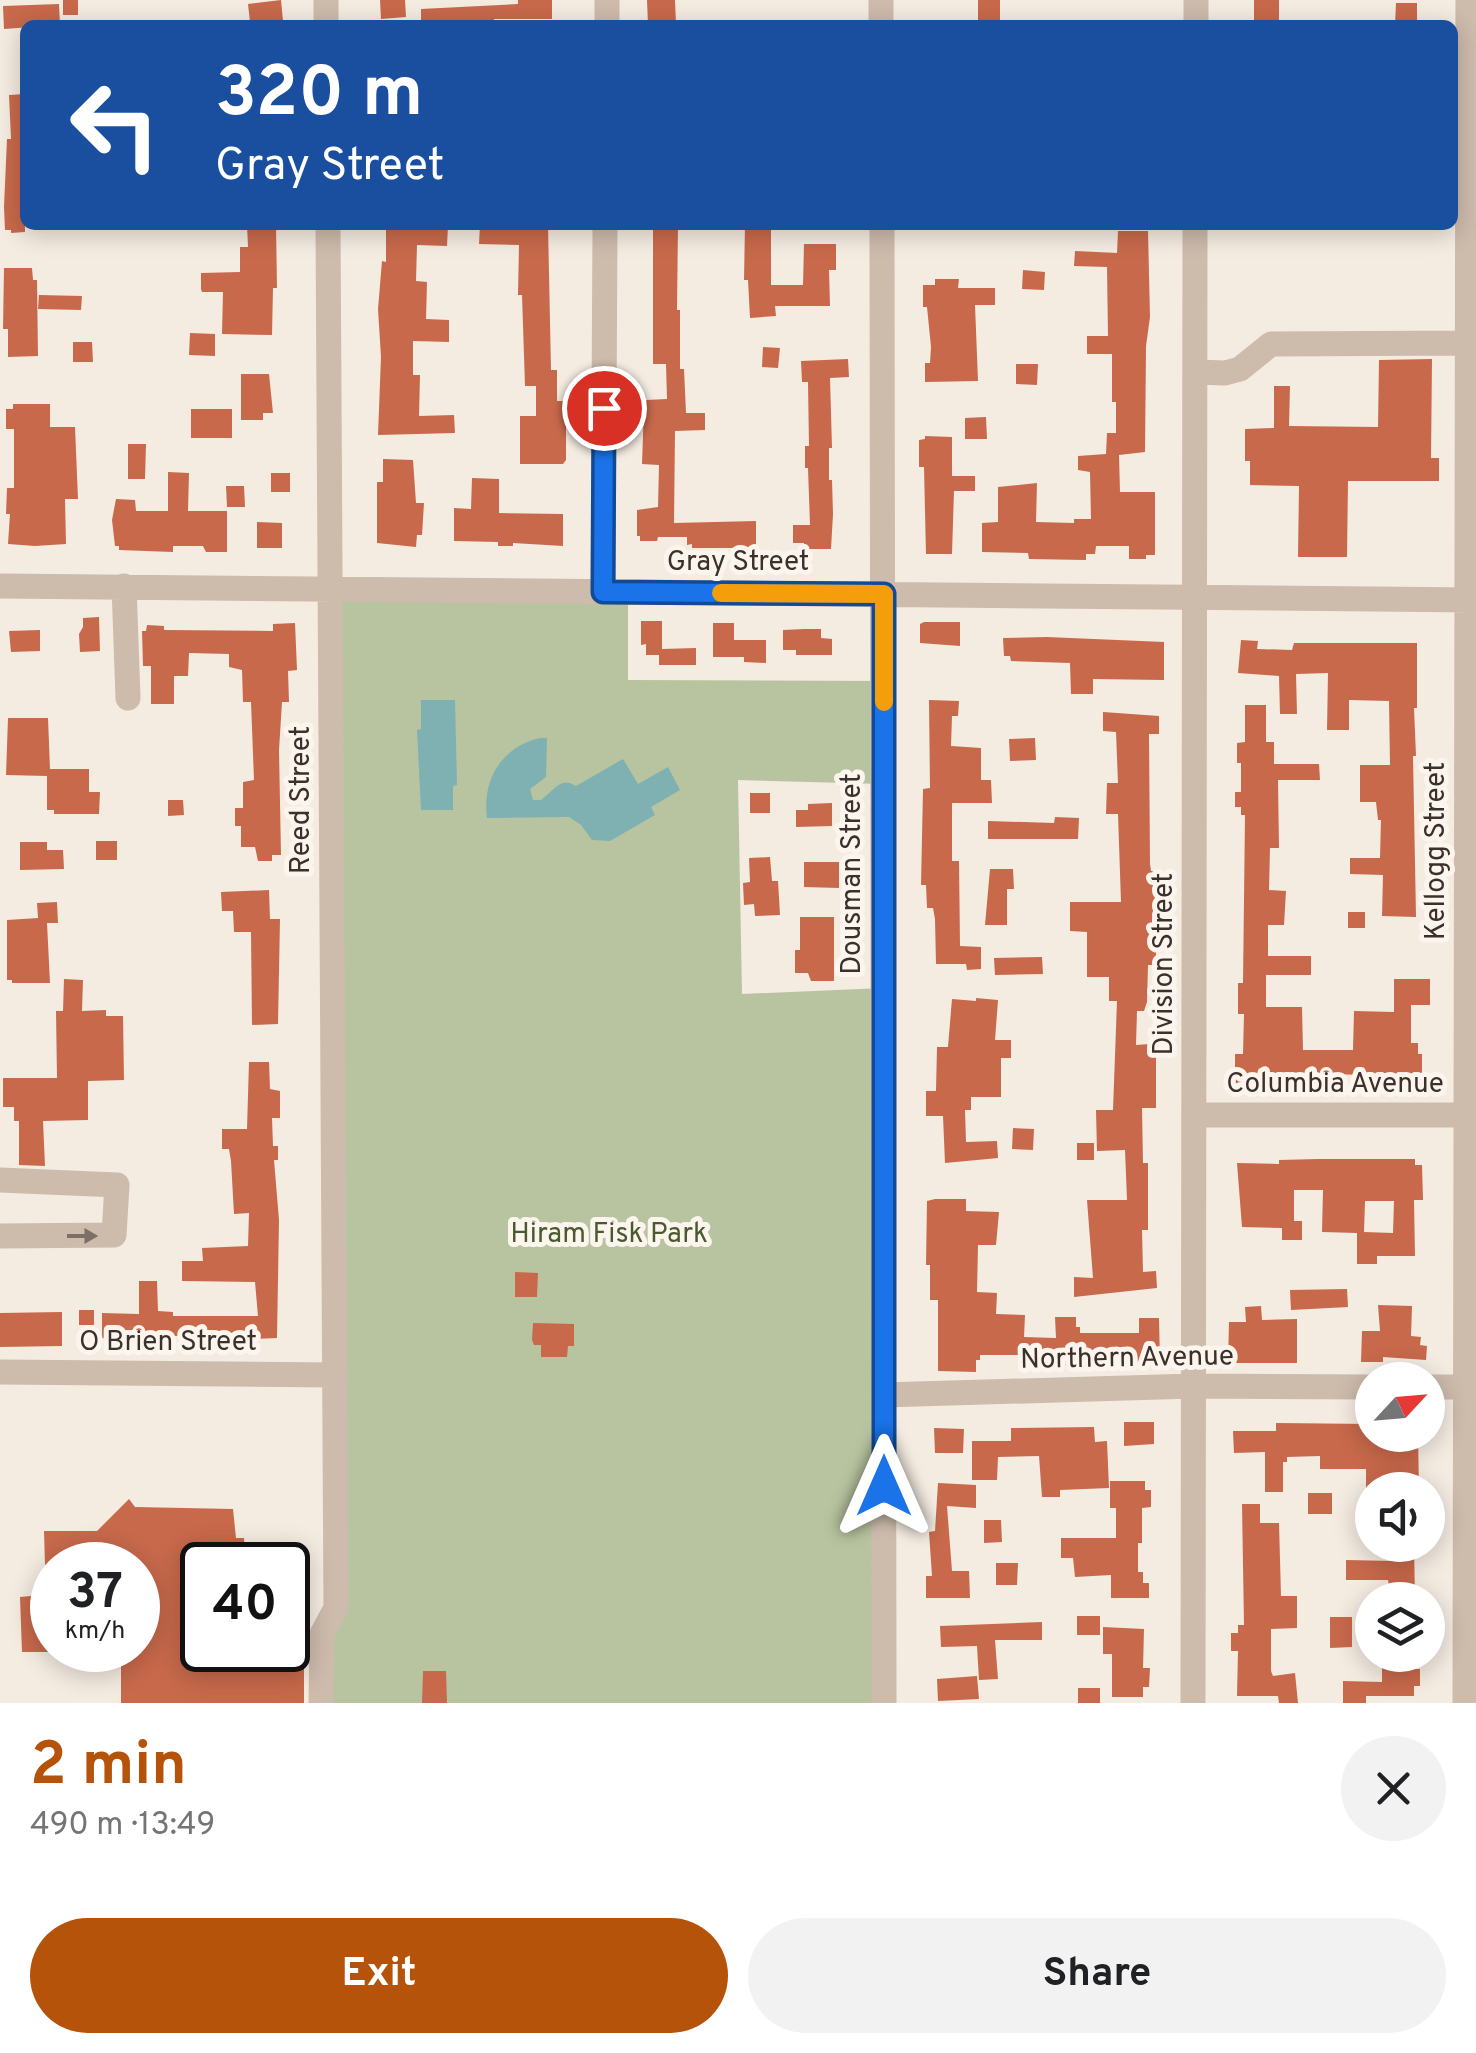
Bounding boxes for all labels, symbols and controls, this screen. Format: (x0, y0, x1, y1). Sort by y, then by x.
text: 320 m (215, 52, 423, 141)
icon: left (50, 60, 180, 190)
text: Gray Street (215, 139, 444, 196)
pin (562, 366, 647, 451)
icon: arrive (577, 381, 632, 436)
street label: Gray Street (667, 545, 809, 581)
street label: Reed Street (284, 726, 320, 874)
street label: Kellogg Street (1419, 762, 1455, 940)
street label: Dousman Street (835, 773, 871, 975)
street label: Division Street (1147, 873, 1183, 1055)
street label: Columbia Avenue (1226, 1067, 1444, 1103)
park label: Hiram Fisk Park (510, 1217, 708, 1253)
one-way arrow (67, 1228, 99, 1244)
street label: O Brien Street (79, 1325, 257, 1361)
street label: Northern Avenue (1020, 1339, 1234, 1379)
north arrow (1355, 1362, 1445, 1452)
map controls (1355, 1362, 1445, 1672)
position arrow (832, 1434, 936, 1538)
button: sound (1355, 1472, 1445, 1562)
speed limit sign: 40 (180, 1542, 310, 1672)
text: 37 (67, 1563, 123, 1626)
button: layers (1355, 1582, 1445, 1672)
text: km/h (65, 1616, 125, 1648)
text: 2 min (30, 1730, 187, 1806)
button: close (1341, 1736, 1446, 1841)
text: 490 m · 13:49 (30, 1806, 215, 1846)
button: Exit (30, 1918, 728, 2033)
button: Share (748, 1918, 1446, 2033)

